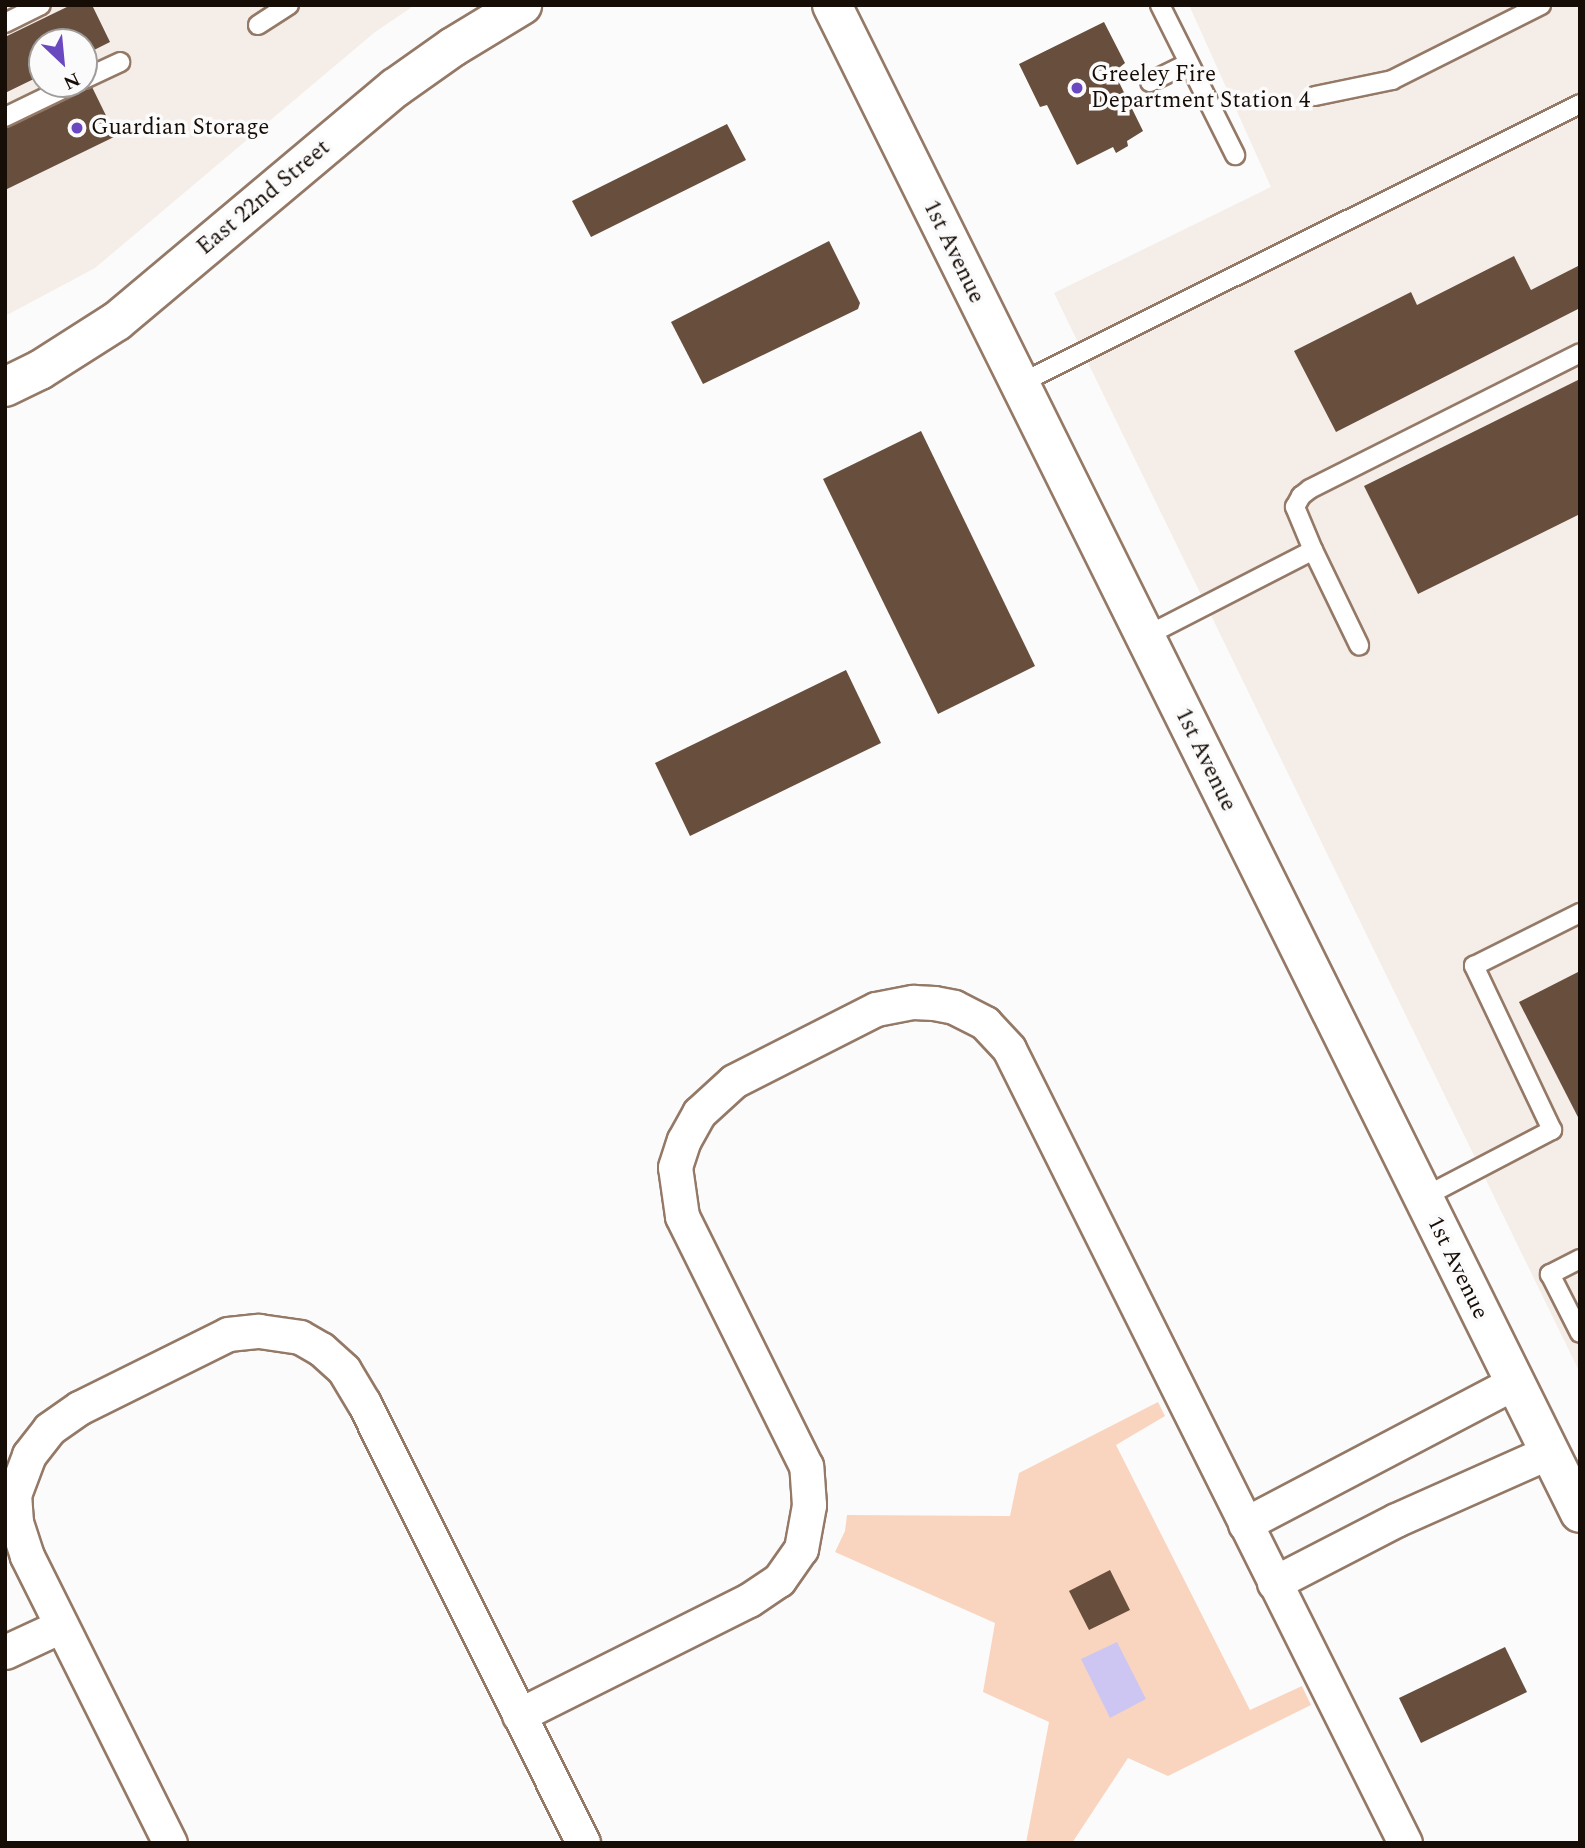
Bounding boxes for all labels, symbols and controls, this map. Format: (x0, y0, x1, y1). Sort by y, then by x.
north arrow (28, 28, 98, 98)
place label: Greeley Fire Department Station 4 (1091, 61, 1310, 115)
text: N (58, 64, 85, 97)
marker: Greeley Fire Department Station 4 (1069, 80, 1085, 96)
place label: Guardian Storage (91, 114, 269, 142)
marker: Guardian Storage (69, 120, 85, 136)
street label: East 22nd Street (192, 134, 336, 262)
street label: 1st Avenue (916, 196, 990, 308)
street label: 1st Avenue (1168, 704, 1242, 816)
street label: 1st Avenue (1420, 1212, 1494, 1324)

